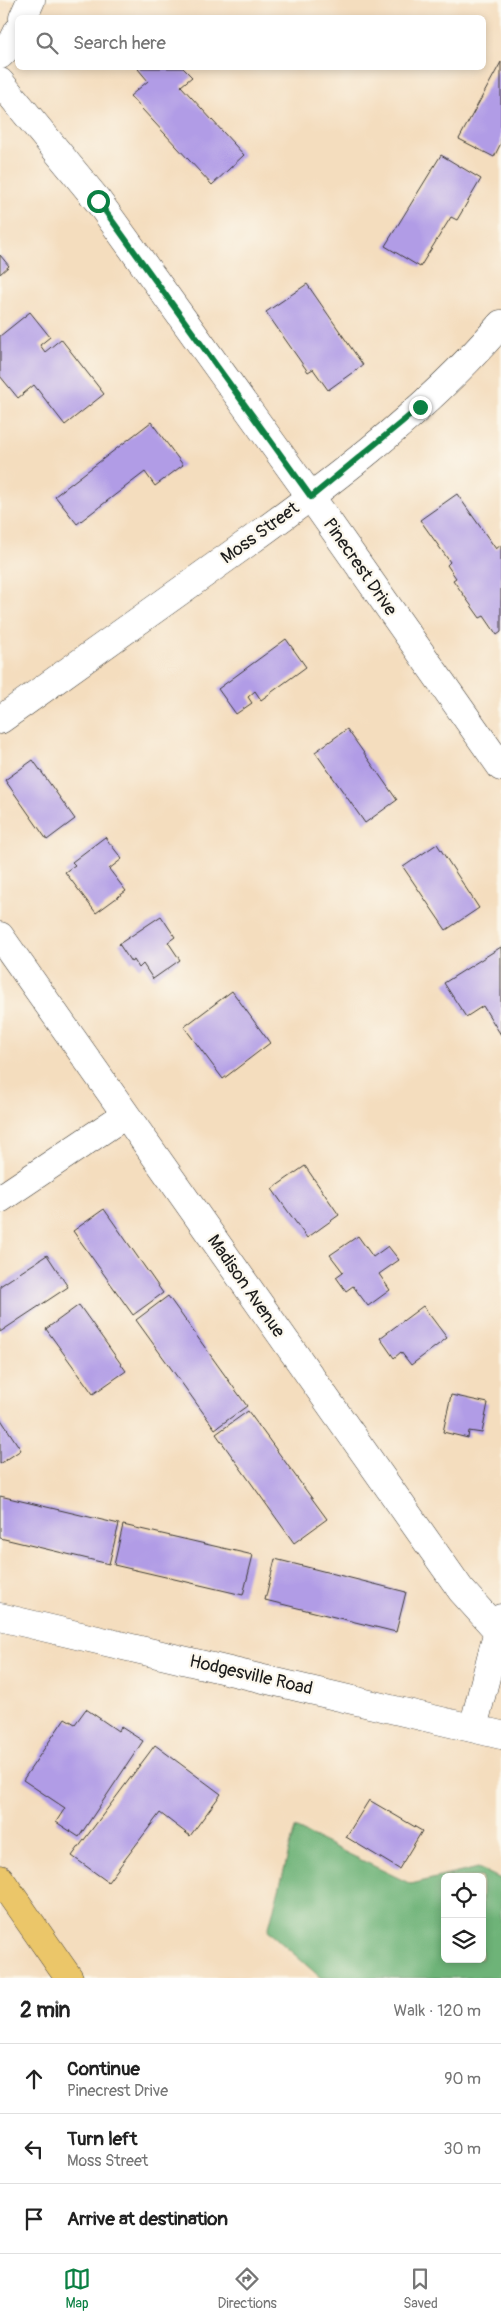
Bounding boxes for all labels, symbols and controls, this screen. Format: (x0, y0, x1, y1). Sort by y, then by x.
search box (15, 15, 486, 70)
icon: search (33, 29, 61, 57)
text: Search here (73, 31, 166, 55)
route start (87, 190, 110, 213)
route end (409, 396, 432, 419)
street label: Moss Street (216, 496, 304, 569)
street label: Pinecrest Drive (318, 514, 402, 620)
street label: Madison Avenue (202, 1230, 290, 1342)
street label: Hodgesville Road (187, 1650, 315, 1700)
map controls (441, 1873, 486, 1963)
button: locate (441, 1873, 486, 1918)
button: layers (441, 1918, 486, 1963)
text: 2 min (20, 1997, 70, 2024)
text: Walk · 120 m (393, 2001, 481, 2021)
text: Continue (67, 2057, 140, 2081)
icon: ahead (20, 2065, 48, 2093)
text: 90 m (444, 2069, 481, 2089)
text: Pinecrest Drive (67, 2081, 168, 2101)
text: Turn left (67, 2127, 137, 2151)
icon: left (20, 2135, 48, 2163)
text: 30 m (443, 2139, 481, 2159)
text: Moss Street (67, 2151, 148, 2171)
icon: arrive (20, 2205, 48, 2233)
text: Arrive at destination (67, 2207, 228, 2231)
tab: Map (63, 2265, 91, 2312)
tab: Directions (217, 2265, 277, 2312)
tab: Saved (403, 2265, 438, 2312)

